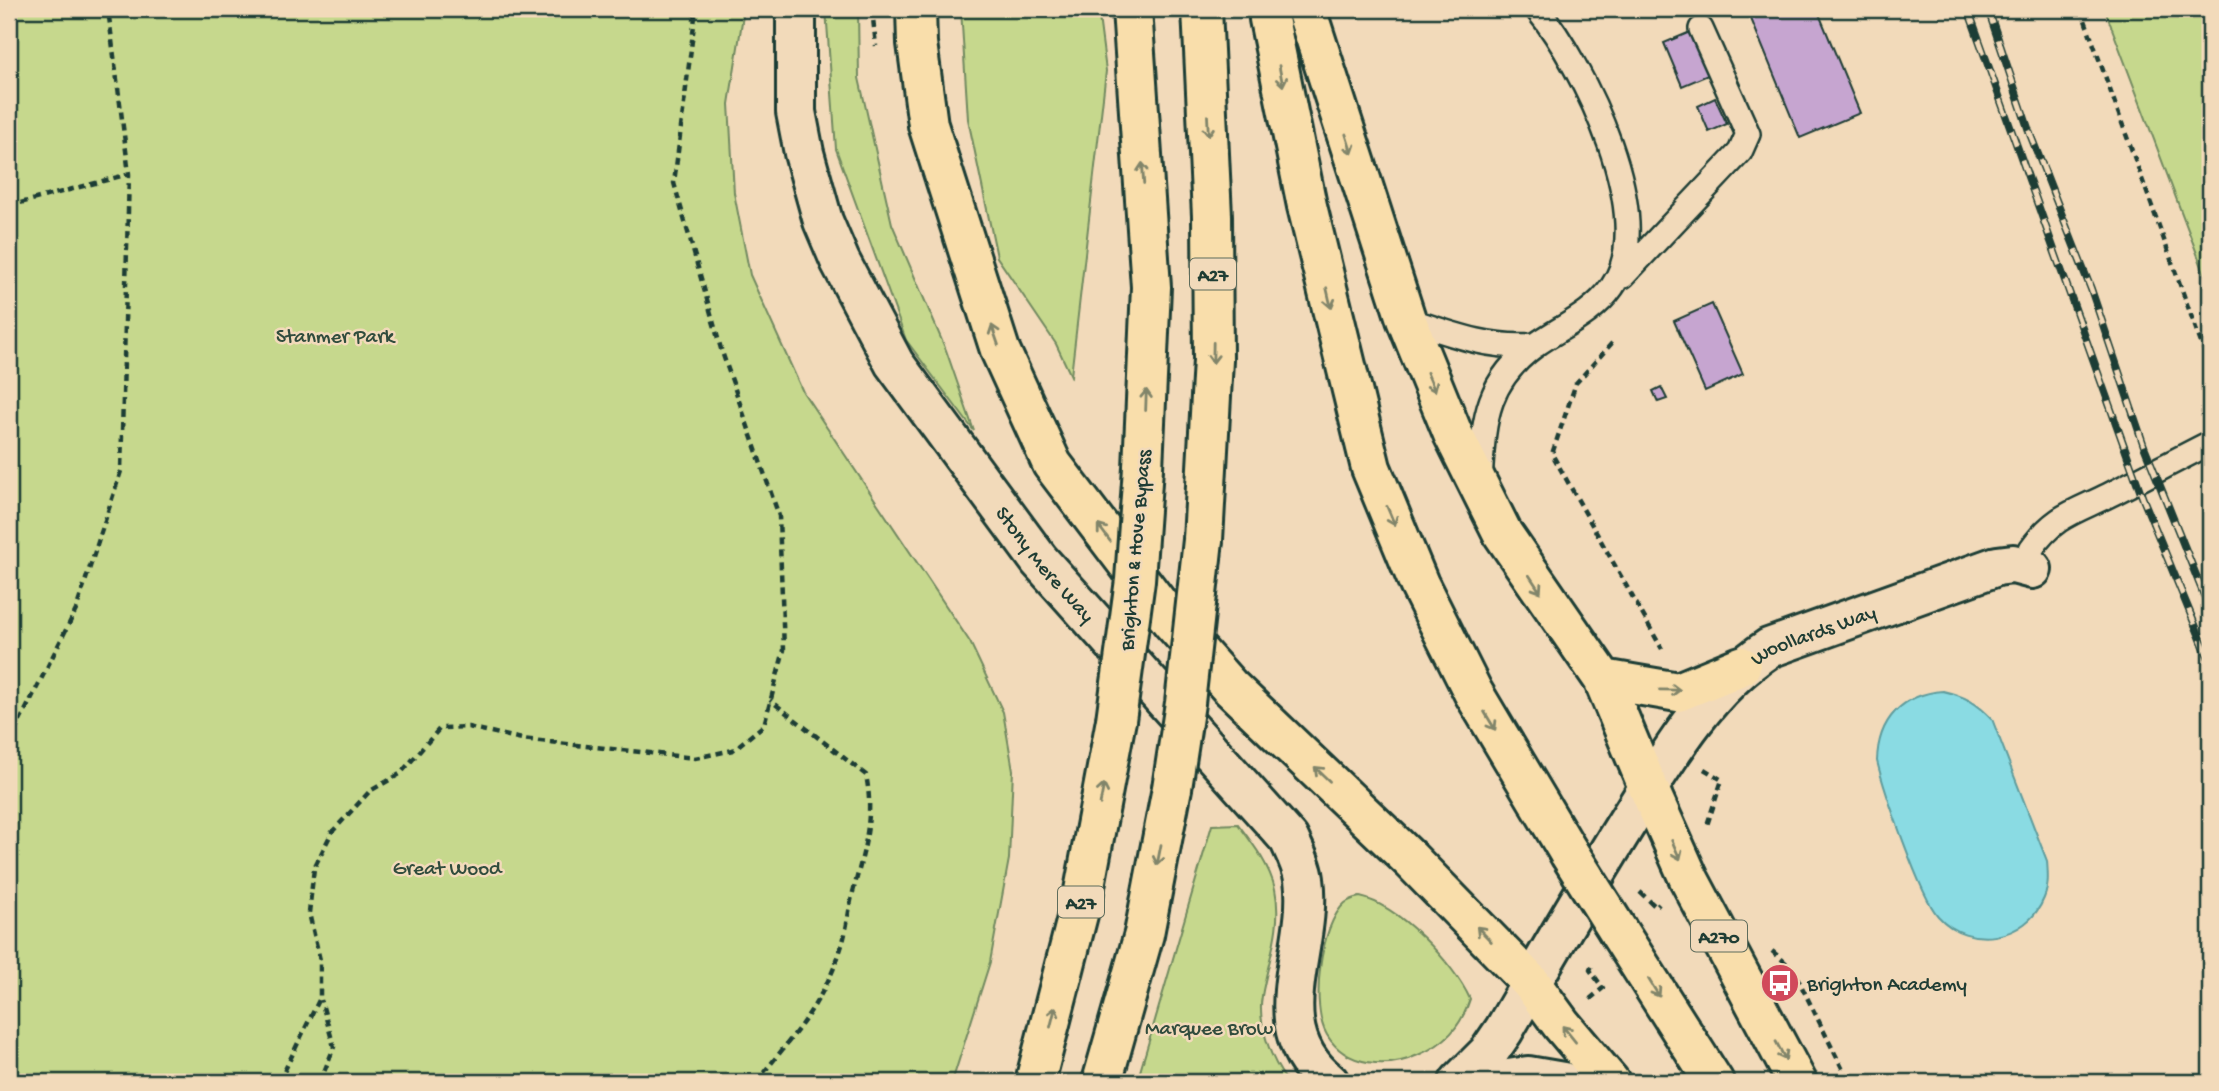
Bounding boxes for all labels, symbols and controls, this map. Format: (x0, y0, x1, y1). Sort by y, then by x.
one-way arrow (1274, 64, 1288, 87)
one-way arrow (1202, 114, 1215, 137)
one-way arrow (1344, 132, 1357, 154)
one-way arrow (1136, 162, 1149, 184)
road number: A27 (1190, 258, 1236, 290)
one-way arrow (1322, 286, 1336, 309)
one-way arrow (987, 325, 1000, 347)
park label: Stanmer Park (276, 326, 397, 351)
one-way arrow (1206, 341, 1220, 364)
one-way arrow (1425, 371, 1438, 393)
one-way arrow (1140, 389, 1153, 412)
street label: Brighton & Hove Bypass (1116, 448, 1159, 653)
street label: Stony Mere Way (988, 503, 1098, 629)
one-way arrow (1385, 505, 1398, 527)
one-way arrow (1097, 524, 1112, 543)
one-way arrow (1528, 574, 1543, 593)
street label: Woollards Way (1747, 602, 1880, 673)
one-way arrow (1658, 683, 1681, 697)
one-way arrow (1484, 710, 1498, 730)
one-way arrow (1314, 766, 1331, 783)
one-way arrow (1096, 784, 1109, 806)
one-way arrow (1670, 838, 1683, 860)
one-way arrow (1152, 843, 1165, 866)
park label: Great Wood (393, 858, 503, 883)
road number: A27 (1058, 887, 1104, 918)
road number: A270 (1691, 920, 1747, 952)
one-way arrow (1475, 926, 1492, 943)
bus stop icon: Brighton Academy (1759, 962, 1801, 1004)
place label: Brighton Academy (1806, 974, 1967, 999)
one-way arrow (1648, 978, 1662, 998)
one-way arrow (1047, 1006, 1060, 1028)
park label: Marquee Brow (1145, 1018, 1274, 1043)
one-way arrow (1561, 1026, 1577, 1044)
one-way arrow (1774, 1041, 1788, 1061)

